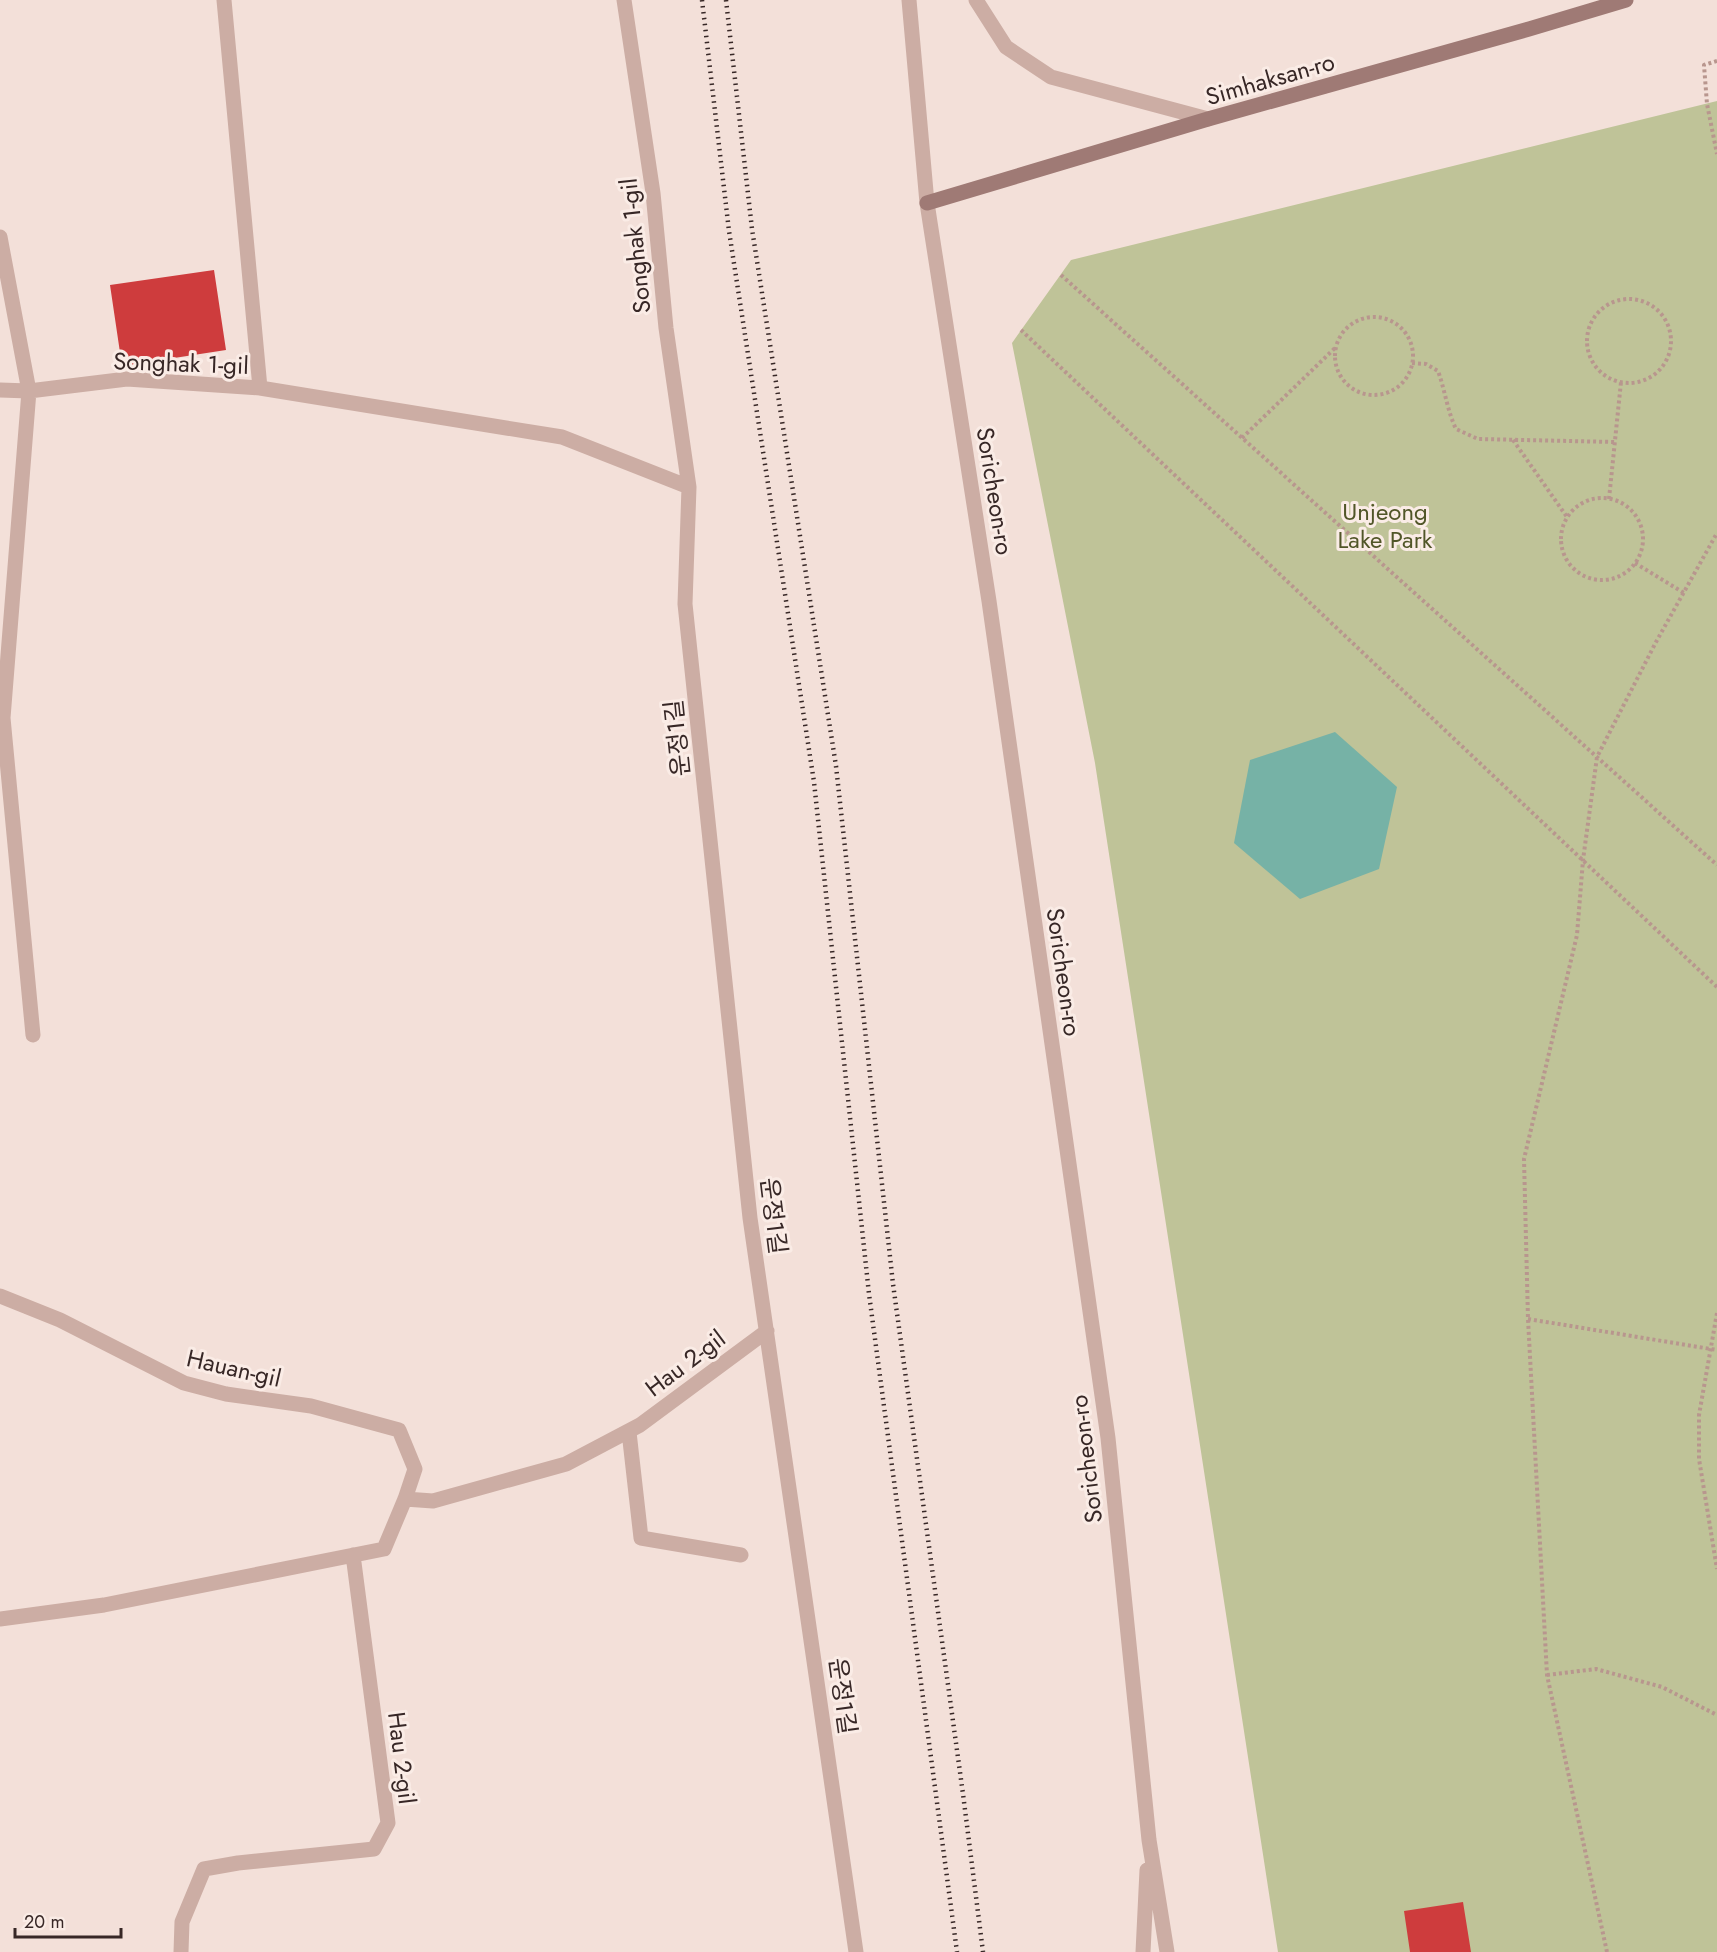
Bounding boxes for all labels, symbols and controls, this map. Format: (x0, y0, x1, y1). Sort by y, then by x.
street label: Simhaksan-ro (1201, 44, 1339, 114)
street label: Songhak 1-gil (611, 177, 659, 315)
street label: Songhak 1-gil (113, 343, 249, 383)
street label: Soricheon-ro (968, 425, 1022, 557)
park label: Unjeong Lake Park (1338, 494, 1433, 557)
street label: 운정1길 (656, 698, 698, 778)
street label: Soricheon-ro (1038, 906, 1090, 1038)
street label: 운정1길 (752, 1176, 796, 1256)
street label: Hau 2-gil (637, 1321, 733, 1405)
street label: Hauan-gil (183, 1340, 285, 1396)
street label: Soricheon-ro (1061, 1393, 1111, 1525)
street label: 운정1길 (820, 1655, 866, 1737)
street label: Hau 2-gil (379, 1710, 425, 1806)
scale bar (15, 1901, 122, 1939)
text: 20 m (24, 1909, 64, 1935)

